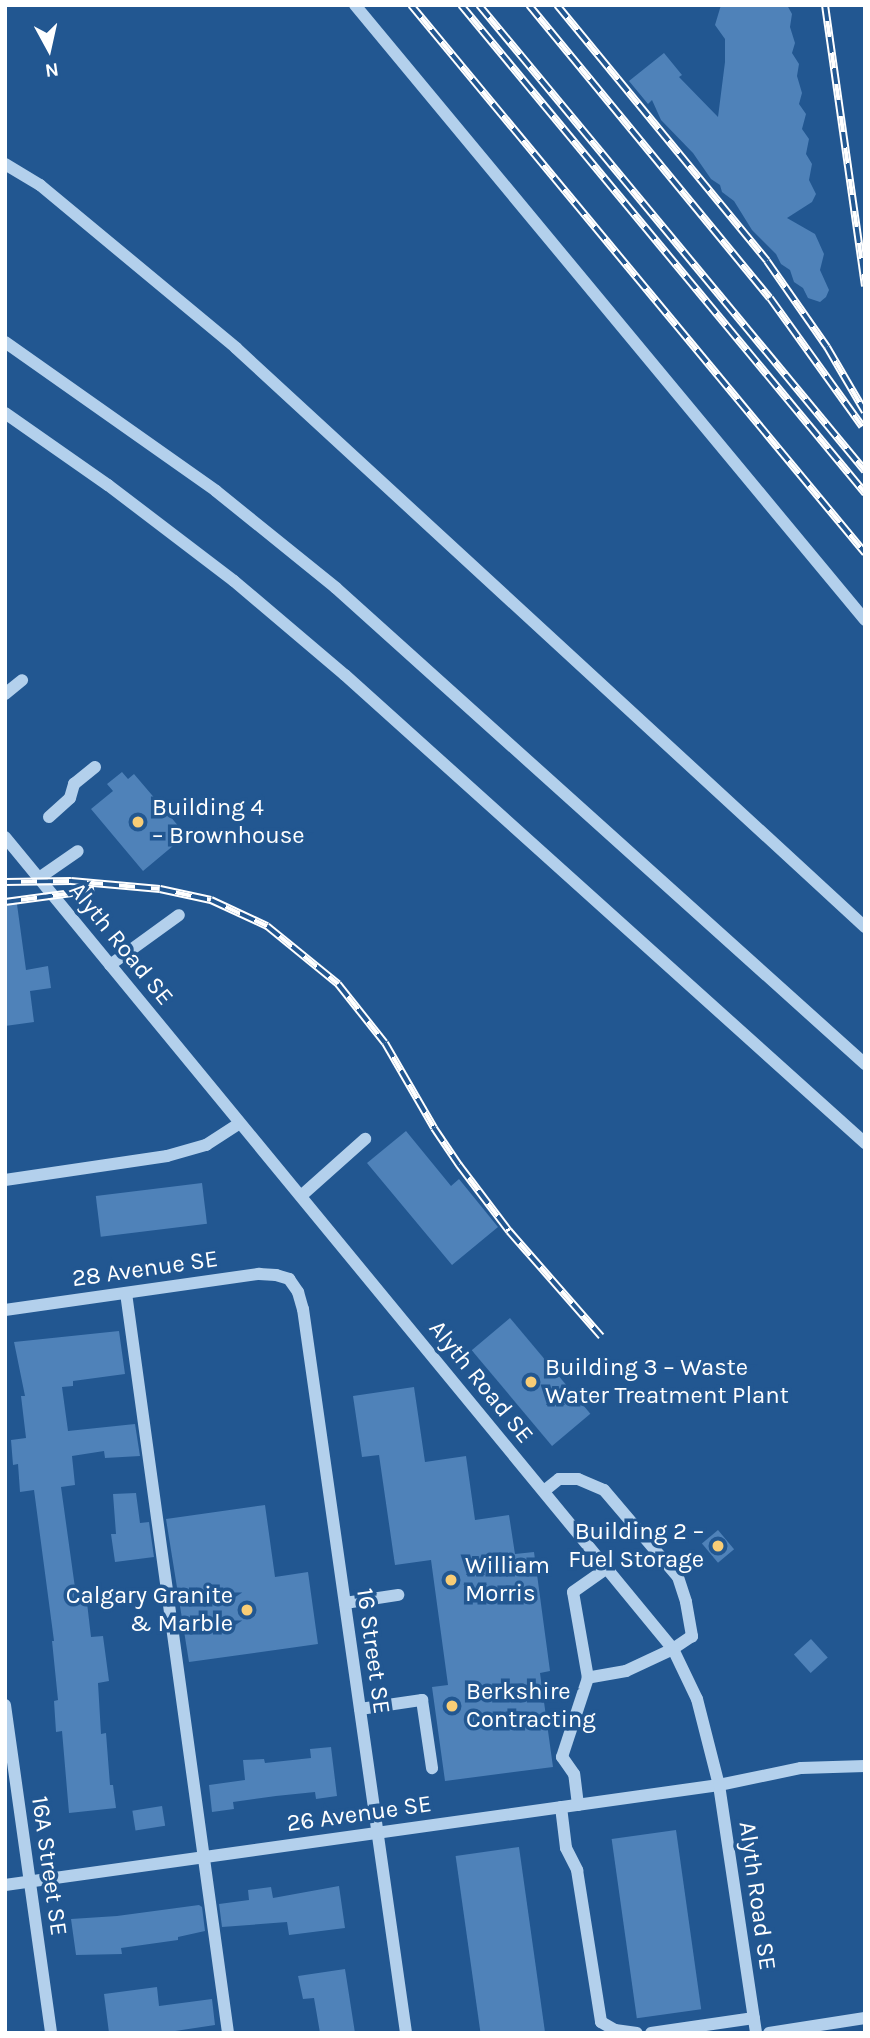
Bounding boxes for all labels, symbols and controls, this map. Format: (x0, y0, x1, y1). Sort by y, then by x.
north arrow (14, 14, 84, 84)
text: N (44, 58, 60, 82)
place label: Building 4 – Brownhouse (152, 794, 305, 850)
marker: Building 4 – Brownhouse (130, 814, 146, 830)
street label: Alyth Road SE (63, 877, 179, 1011)
street label: 28 Avenue SE (70, 1245, 220, 1293)
street label: Alyth Road SE (423, 1315, 539, 1449)
place label: Building 3 – Waste Water Treatment Plant (545, 1354, 789, 1410)
marker: Building 3 – Waste Water Treatment Plant (523, 1374, 539, 1390)
place label: Building 2 – Fuel Storage (568, 1518, 704, 1574)
marker: Building 2 – Fuel Storage (710, 1538, 726, 1554)
place label: William Morris (465, 1552, 550, 1608)
marker: William Morris (443, 1572, 459, 1588)
place label: Calgary Granite & Marble (66, 1582, 233, 1638)
street label: 16 Street SE (350, 1586, 396, 1716)
marker: Calgary Granite & Marble (239, 1602, 255, 1618)
place label: Berkshire Contracting (466, 1678, 596, 1734)
marker: Berkshire Contracting (444, 1698, 460, 1714)
street label: 26 Avenue SE (285, 1790, 433, 1838)
street label: 16A Street SE (25, 1794, 73, 1938)
street label: Alyth Road SE (732, 1820, 782, 1972)

